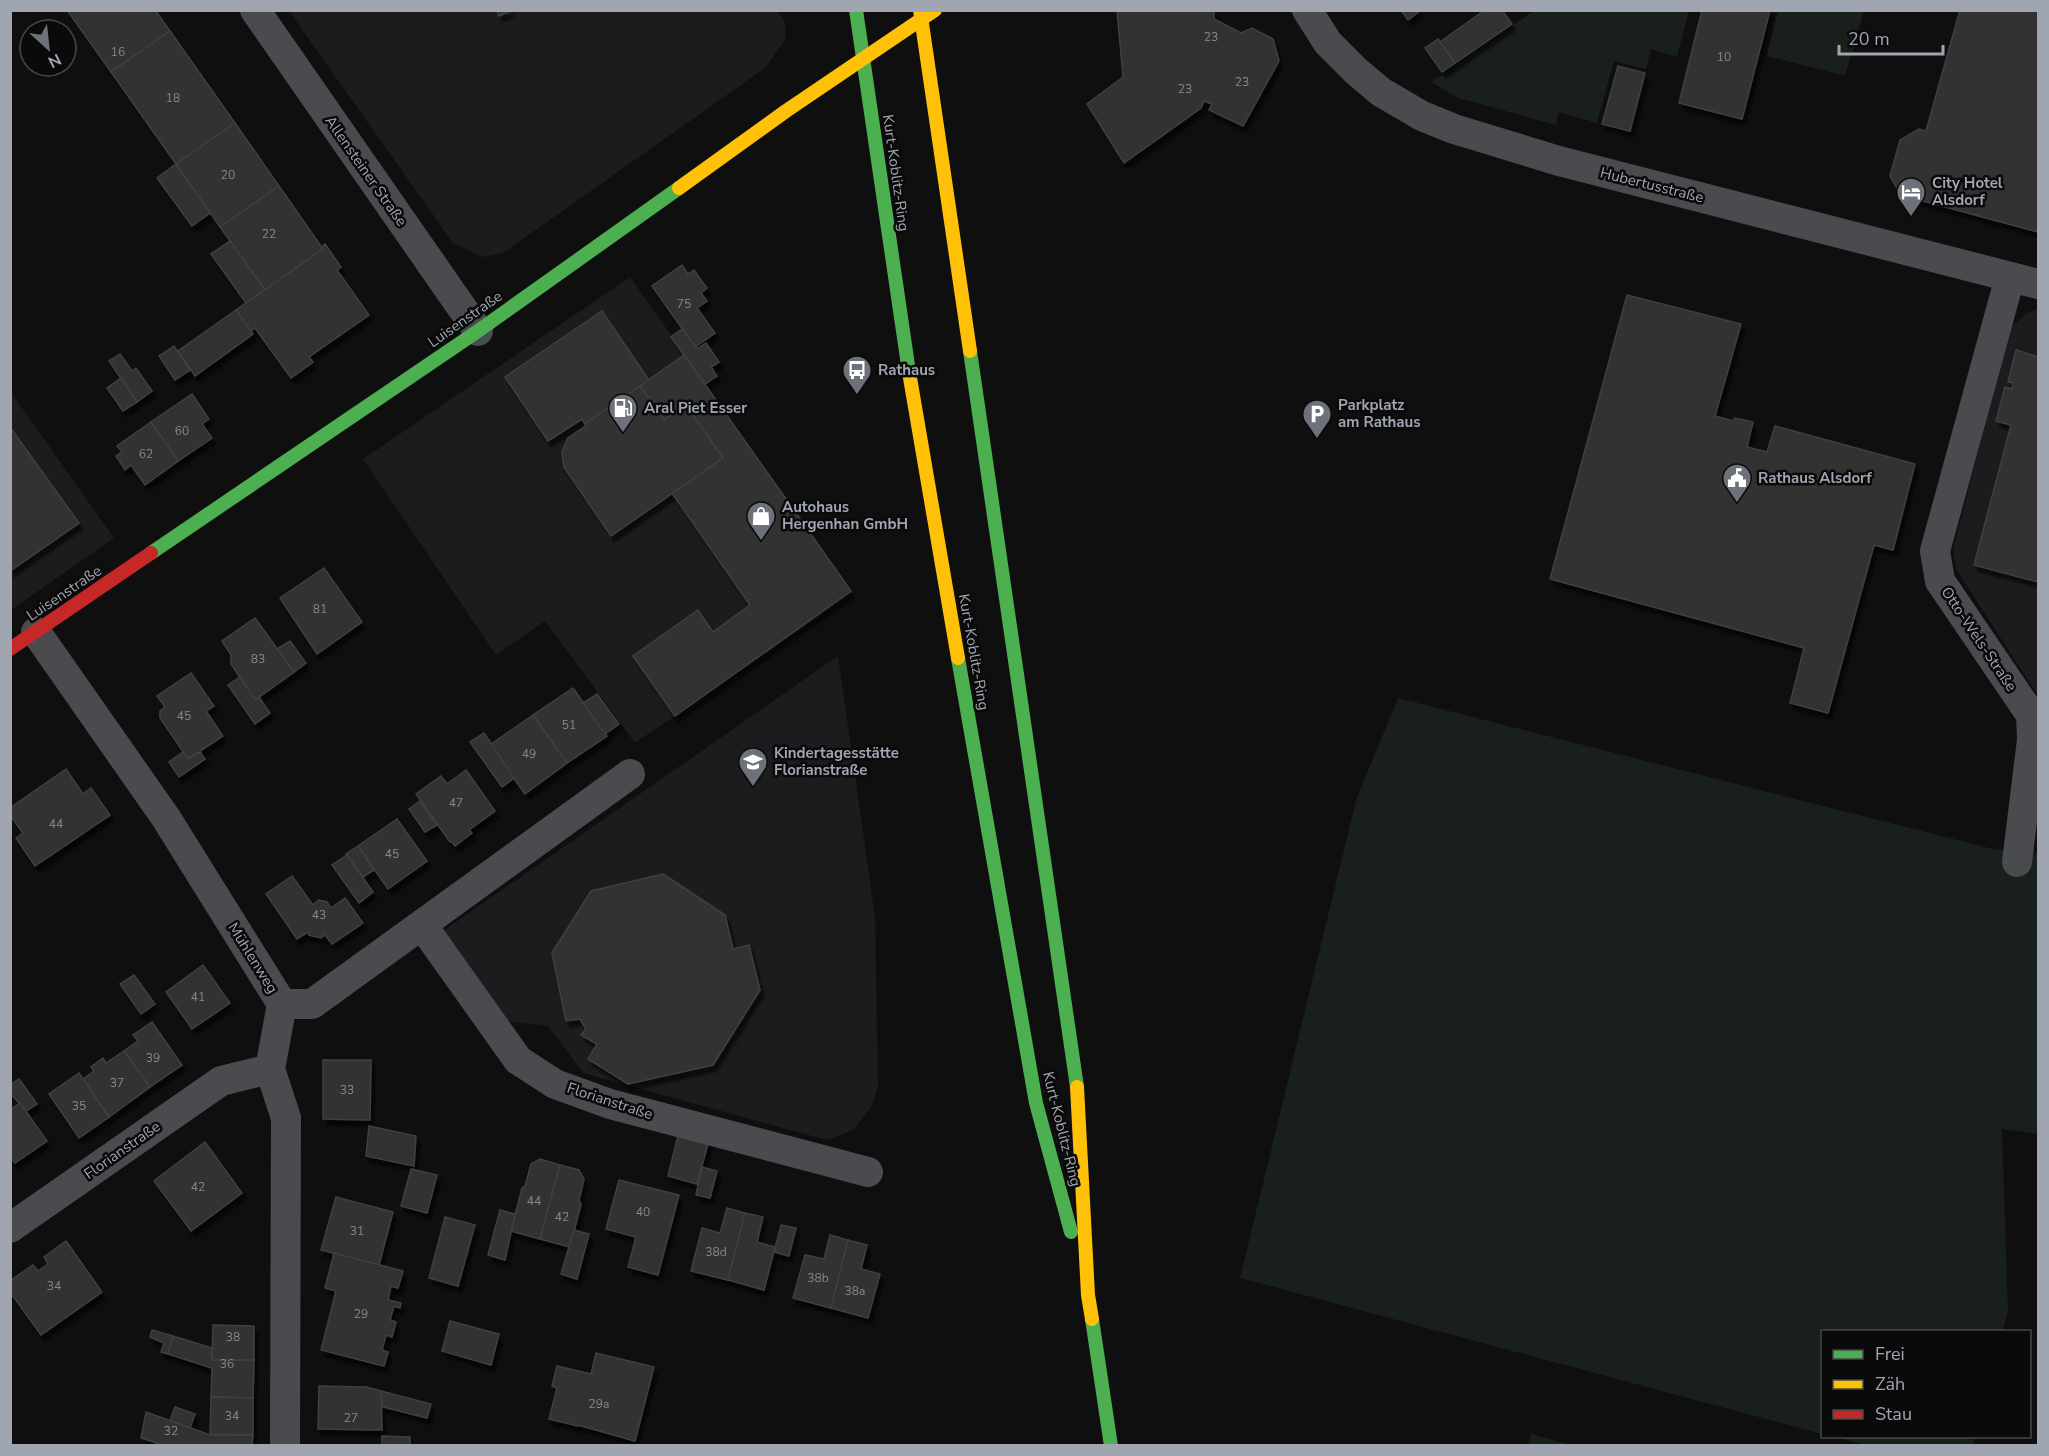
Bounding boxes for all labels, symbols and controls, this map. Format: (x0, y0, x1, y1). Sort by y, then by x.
north arrow (18, 18, 78, 78)
scale bar (1839, 18, 1942, 56)
text: 20 m (1848, 27, 1890, 51)
house number: 23 (1204, 29, 1218, 45)
house number: 16 (111, 44, 125, 60)
text: N (44, 48, 65, 73)
house number: 10 (1717, 49, 1731, 65)
house number: 23 (1235, 74, 1249, 90)
house number: 23 (1178, 81, 1192, 97)
house number: 18 (166, 90, 180, 106)
street label: Allensteiner Straße (320, 112, 412, 230)
street label: Kurt-Koblitz-Ring (878, 113, 914, 233)
street label: Hubertusstraße (1598, 162, 1706, 208)
house number: 20 (221, 167, 235, 183)
place label: City Hotel Alsdorf (1932, 173, 2003, 210)
hotel icon: City Hotel Alsdorf (1895, 176, 1927, 218)
house number: 22 (262, 226, 276, 242)
street label: Luisenstraße (424, 286, 506, 352)
house number: 75 (677, 296, 691, 312)
bus stop icon: Rathaus (841, 354, 873, 396)
place label: Rathaus (878, 360, 935, 380)
fuel station icon: Aral Piet Esser (607, 392, 639, 434)
place label: Parkplatz am Rathaus (1338, 395, 1421, 432)
place label: Aral Piet Esser (644, 398, 747, 418)
parking icon: Parkplatz am Rathaus (1301, 398, 1333, 440)
house number: 60 (175, 423, 189, 439)
house number: 62 (139, 446, 153, 462)
public building icon: Rathaus Alsdorf (1721, 462, 1753, 504)
place label: Rathaus Alsdorf (1758, 468, 1872, 488)
place label: Autohaus Hergenhan GmbH (782, 497, 908, 534)
shop icon: Autohaus Hergenhan GmbH (745, 500, 777, 542)
street label: Luisenstraße (23, 561, 105, 625)
street label: Otto-Wels-Straße (1937, 583, 2021, 695)
street label: Kurt-Koblitz-Ring (954, 592, 994, 712)
house number: 81 (313, 601, 327, 617)
house number: 83 (251, 651, 265, 667)
house number: 45 (177, 708, 191, 724)
house number: 51 (562, 717, 576, 733)
place label: Kindertagesstätte Florianstraße (774, 743, 899, 780)
house number: 49 (522, 746, 536, 762)
school or university icon: Kindertagesstätte Florianstraße (737, 746, 769, 788)
house number: 47 (449, 795, 463, 811)
house number: 44 (49, 816, 63, 832)
house number: 45 (385, 846, 399, 862)
house number: 43 (312, 907, 326, 923)
street label: Mühlenweg (223, 919, 283, 997)
house number: 41 (191, 989, 205, 1005)
house number: 39 (146, 1050, 160, 1066)
street label: Kurt-Koblitz-Ring (1038, 1069, 1086, 1189)
house number: 37 (110, 1075, 124, 1091)
street label: Florianstraße (565, 1078, 655, 1124)
house number: 33 (340, 1082, 354, 1098)
house number: 35 (72, 1098, 86, 1114)
street label: Florianstraße (80, 1116, 164, 1184)
house number: 42 (191, 1179, 205, 1195)
house number: 44 (527, 1193, 541, 1209)
house number: 40 (636, 1204, 650, 1220)
house number: 42 (555, 1209, 569, 1225)
house number: 31 (350, 1223, 364, 1239)
house number: 38d (705, 1244, 727, 1260)
house number: 38b (807, 1270, 829, 1286)
house number: 34 (47, 1278, 61, 1294)
house number: 38a (845, 1283, 865, 1299)
house number: 29 (354, 1306, 368, 1322)
house number: 38 (226, 1329, 240, 1345)
legend (1821, 1330, 2031, 1438)
text: Frei (1875, 1342, 1905, 1366)
house number: 36 (220, 1356, 234, 1372)
text: Zäh (1875, 1372, 1905, 1396)
house number: 29a (589, 1396, 609, 1412)
text: Stau (1875, 1402, 1912, 1426)
house number: 34 (225, 1408, 239, 1424)
house number: 27 (344, 1410, 358, 1426)
house number: 32 (164, 1423, 178, 1439)

